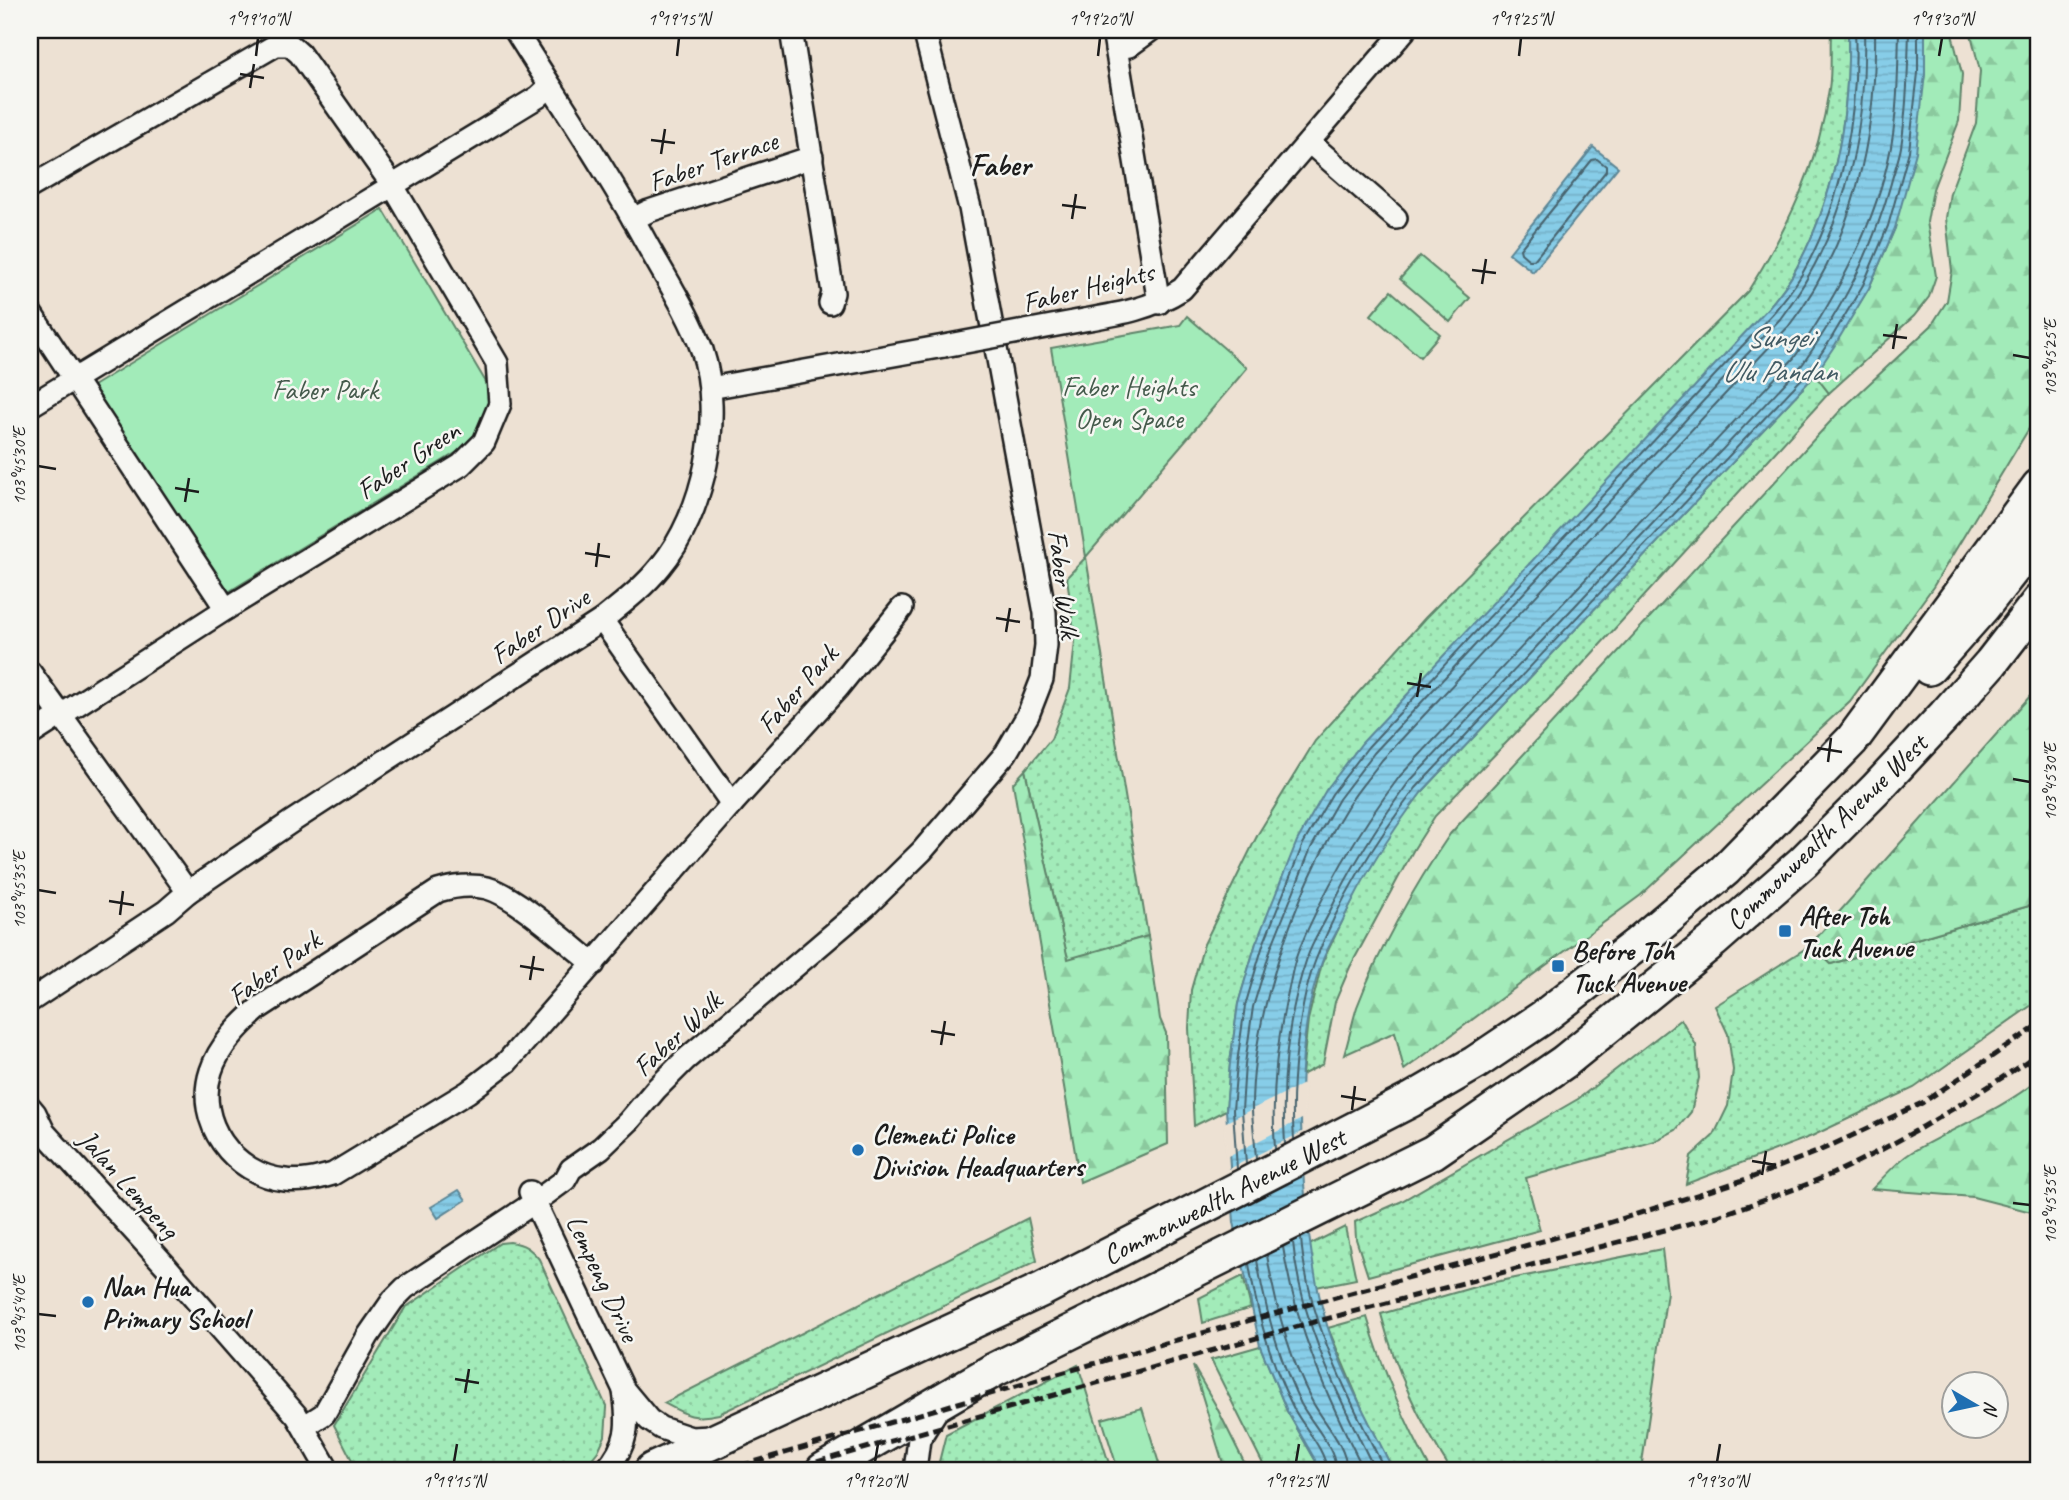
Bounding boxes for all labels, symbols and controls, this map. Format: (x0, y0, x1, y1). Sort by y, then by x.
text: 1°19'10"N (227, 8, 293, 30)
text: 1°19'15"N (648, 8, 714, 30)
text: 1°19'20"N (1069, 8, 1135, 30)
text: 1°19'25"N (1490, 8, 1556, 30)
text: 1°19'30"N (1911, 8, 1977, 30)
street label: Faber Terrace (644, 122, 784, 199)
district label: Faber (970, 146, 1033, 184)
street label: Faber Heights (1019, 253, 1160, 320)
text: 103°45'25"E (2039, 317, 2061, 397)
water label: Sungei Ulu Pandan (1722, 318, 1839, 390)
park label: Faber Heights Open Space (1062, 369, 1199, 436)
park label: Faber Park (272, 372, 381, 407)
street label: Faber Green (350, 412, 467, 507)
text: 103°45'30"E (8, 425, 30, 505)
street label: Faber Walk (1040, 528, 1088, 643)
street label: Faber Drive (484, 579, 598, 672)
street label: Faber Park (749, 635, 847, 740)
street label: Commonwealth Avenue West (1718, 725, 1936, 938)
text: 103°45'30"E (2039, 741, 2061, 821)
text: 103°45'35"E (8, 849, 30, 929)
place label: After Toh Tuck Avenue (1799, 898, 1915, 965)
street label: Faber Park (221, 921, 329, 1013)
marker: After Toh Tuck Avenue (1777, 923, 1793, 939)
place label: Before Toh Tuck Avenue (1572, 933, 1688, 1000)
marker: Before Toh Tuck Avenue (1550, 958, 1566, 974)
street label: Faber Walk (625, 982, 731, 1084)
place label: Clementi Police Division Headquarters (872, 1117, 1087, 1184)
street label: Commonwealth Avenue West (1097, 1118, 1354, 1272)
street label: Jalan Lempeng (70, 1121, 188, 1247)
marker: Clementi Police Division Headquarters (850, 1142, 866, 1158)
text: 103°45'35"E (2039, 1164, 2061, 1244)
street label: Lempeng Drive (558, 1209, 648, 1349)
place label: Nan Hua Primary School (102, 1269, 254, 1336)
text: 103°45'40"E (8, 1273, 30, 1353)
marker: Nan Hua Primary School (80, 1294, 96, 1310)
north arrow (1940, 1370, 2010, 1440)
text: N (1978, 1400, 2004, 1418)
text: 1°19'15"N (423, 1470, 489, 1492)
text: 1°19'20"N (844, 1470, 910, 1492)
text: 1°19'25"N (1265, 1470, 1331, 1492)
text: 1°19'30"N (1686, 1470, 1752, 1492)

